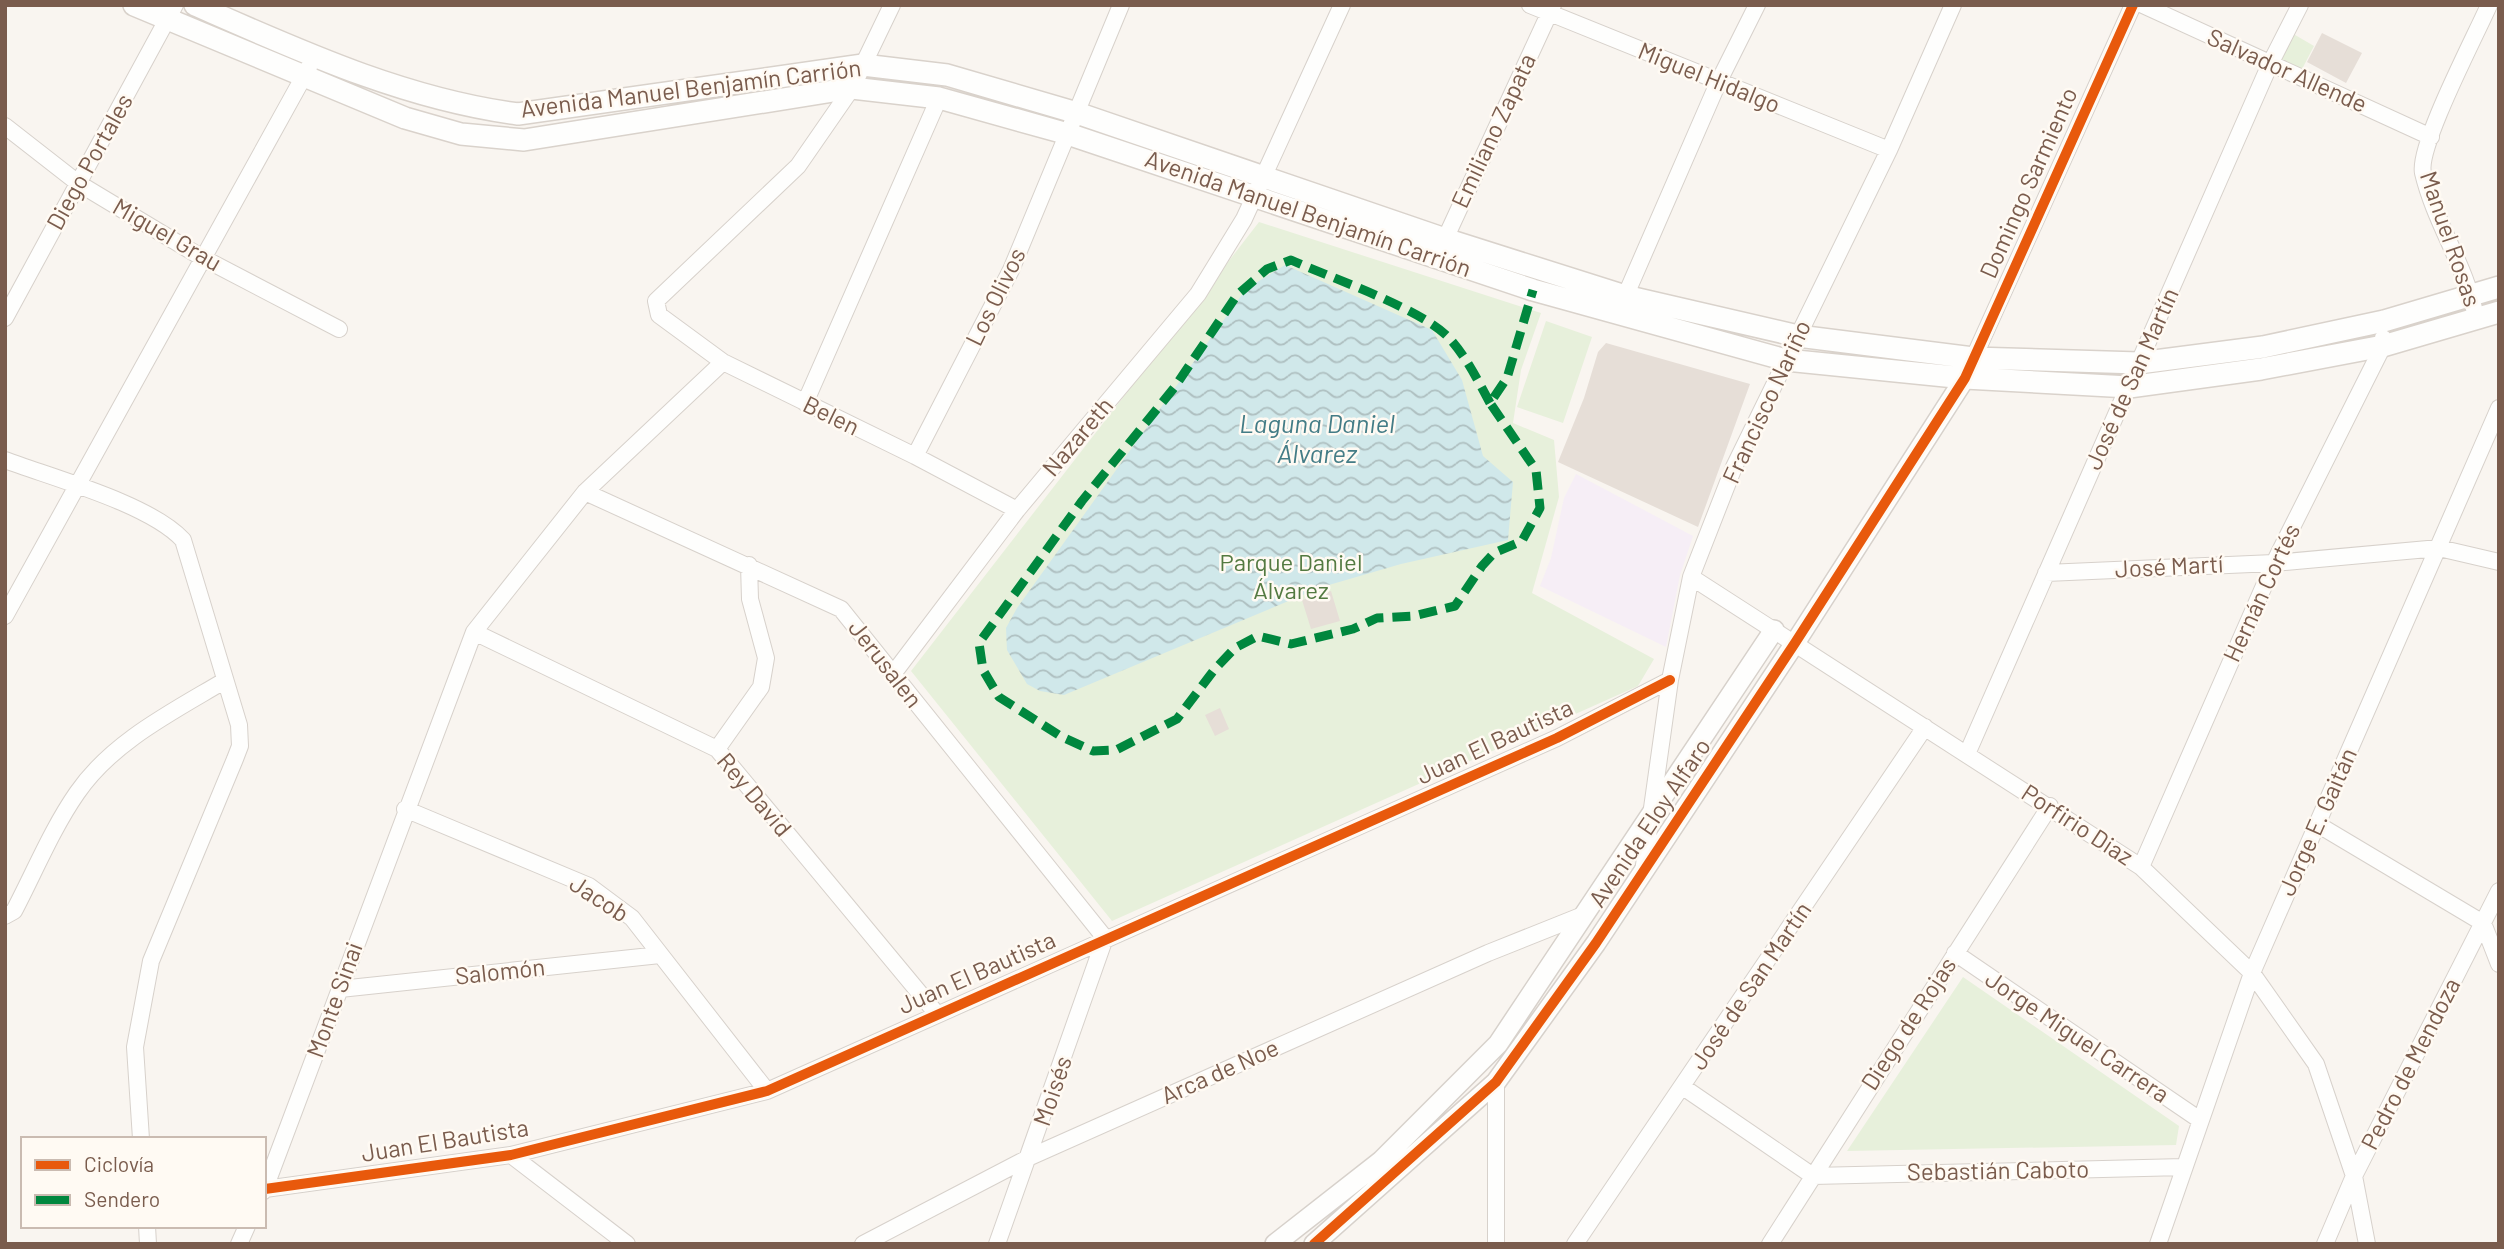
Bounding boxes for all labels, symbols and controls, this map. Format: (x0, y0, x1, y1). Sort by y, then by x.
street label: Salvador Allende (2203, 21, 2372, 118)
street label: Miguel Hidalgo (1634, 35, 1785, 118)
street label: Emiliano Zapata (1444, 49, 1541, 212)
street label: Avenida Manuel Benjamín Carrión (519, 52, 863, 123)
street label: Domingo Sarmiento (1973, 83, 2083, 282)
street label: Diego Portales (39, 88, 138, 234)
street label: Avenida Manuel Benjamín Carrión (1142, 143, 1475, 282)
street label: Manuel Rosas (2415, 167, 2488, 310)
street label: Miguel Grau (108, 191, 227, 276)
street label: Los Olivos (959, 243, 1031, 350)
street label: José de San Martín (2078, 283, 2184, 474)
street label: Francisco Nariño (1715, 315, 1816, 488)
street label: Belen (799, 389, 865, 441)
street label: Nazareth (1035, 391, 1118, 481)
water label: Laguna Daniel Álvarez (1239, 407, 1395, 468)
street label: Hernán Cortés (2216, 519, 2305, 666)
park label: Parque Daniel Álvarez (1220, 547, 1362, 604)
street label: José Martí (2114, 548, 2224, 583)
street label: Jerusalen (843, 613, 929, 713)
street label: Juan El Bautista (1412, 692, 1577, 789)
street label: Avenida Eloy Alfaro (1581, 732, 1716, 912)
street label: Jorge E. Gaitán (2271, 743, 2362, 900)
street label: Rey David (712, 746, 799, 842)
street label: Porfirio Diaz (2017, 777, 2139, 870)
street label: Jacob (565, 868, 635, 928)
street label: José de San Martín (1683, 896, 1817, 1075)
street label: Juan El Bautista (893, 924, 1059, 1019)
street label: Monte Sinai (299, 938, 368, 1061)
street label: Salomón (453, 951, 546, 990)
street label: Diego de Rojas (1854, 951, 1961, 1095)
street label: Jorge Miguel Carrera (1980, 963, 2175, 1108)
street label: Pedro de Mendoza (2354, 973, 2465, 1154)
street label: Arca de Noe (1156, 1032, 1283, 1109)
street label: Moisés (1026, 1052, 1077, 1129)
street label: Juan El Bautista (359, 1112, 530, 1167)
legend (21, 1137, 266, 1228)
text: Ciclovía (84, 1151, 154, 1176)
street label: Sebastián Caboto (1906, 1153, 2089, 1186)
text: Sendero (84, 1186, 160, 1211)

